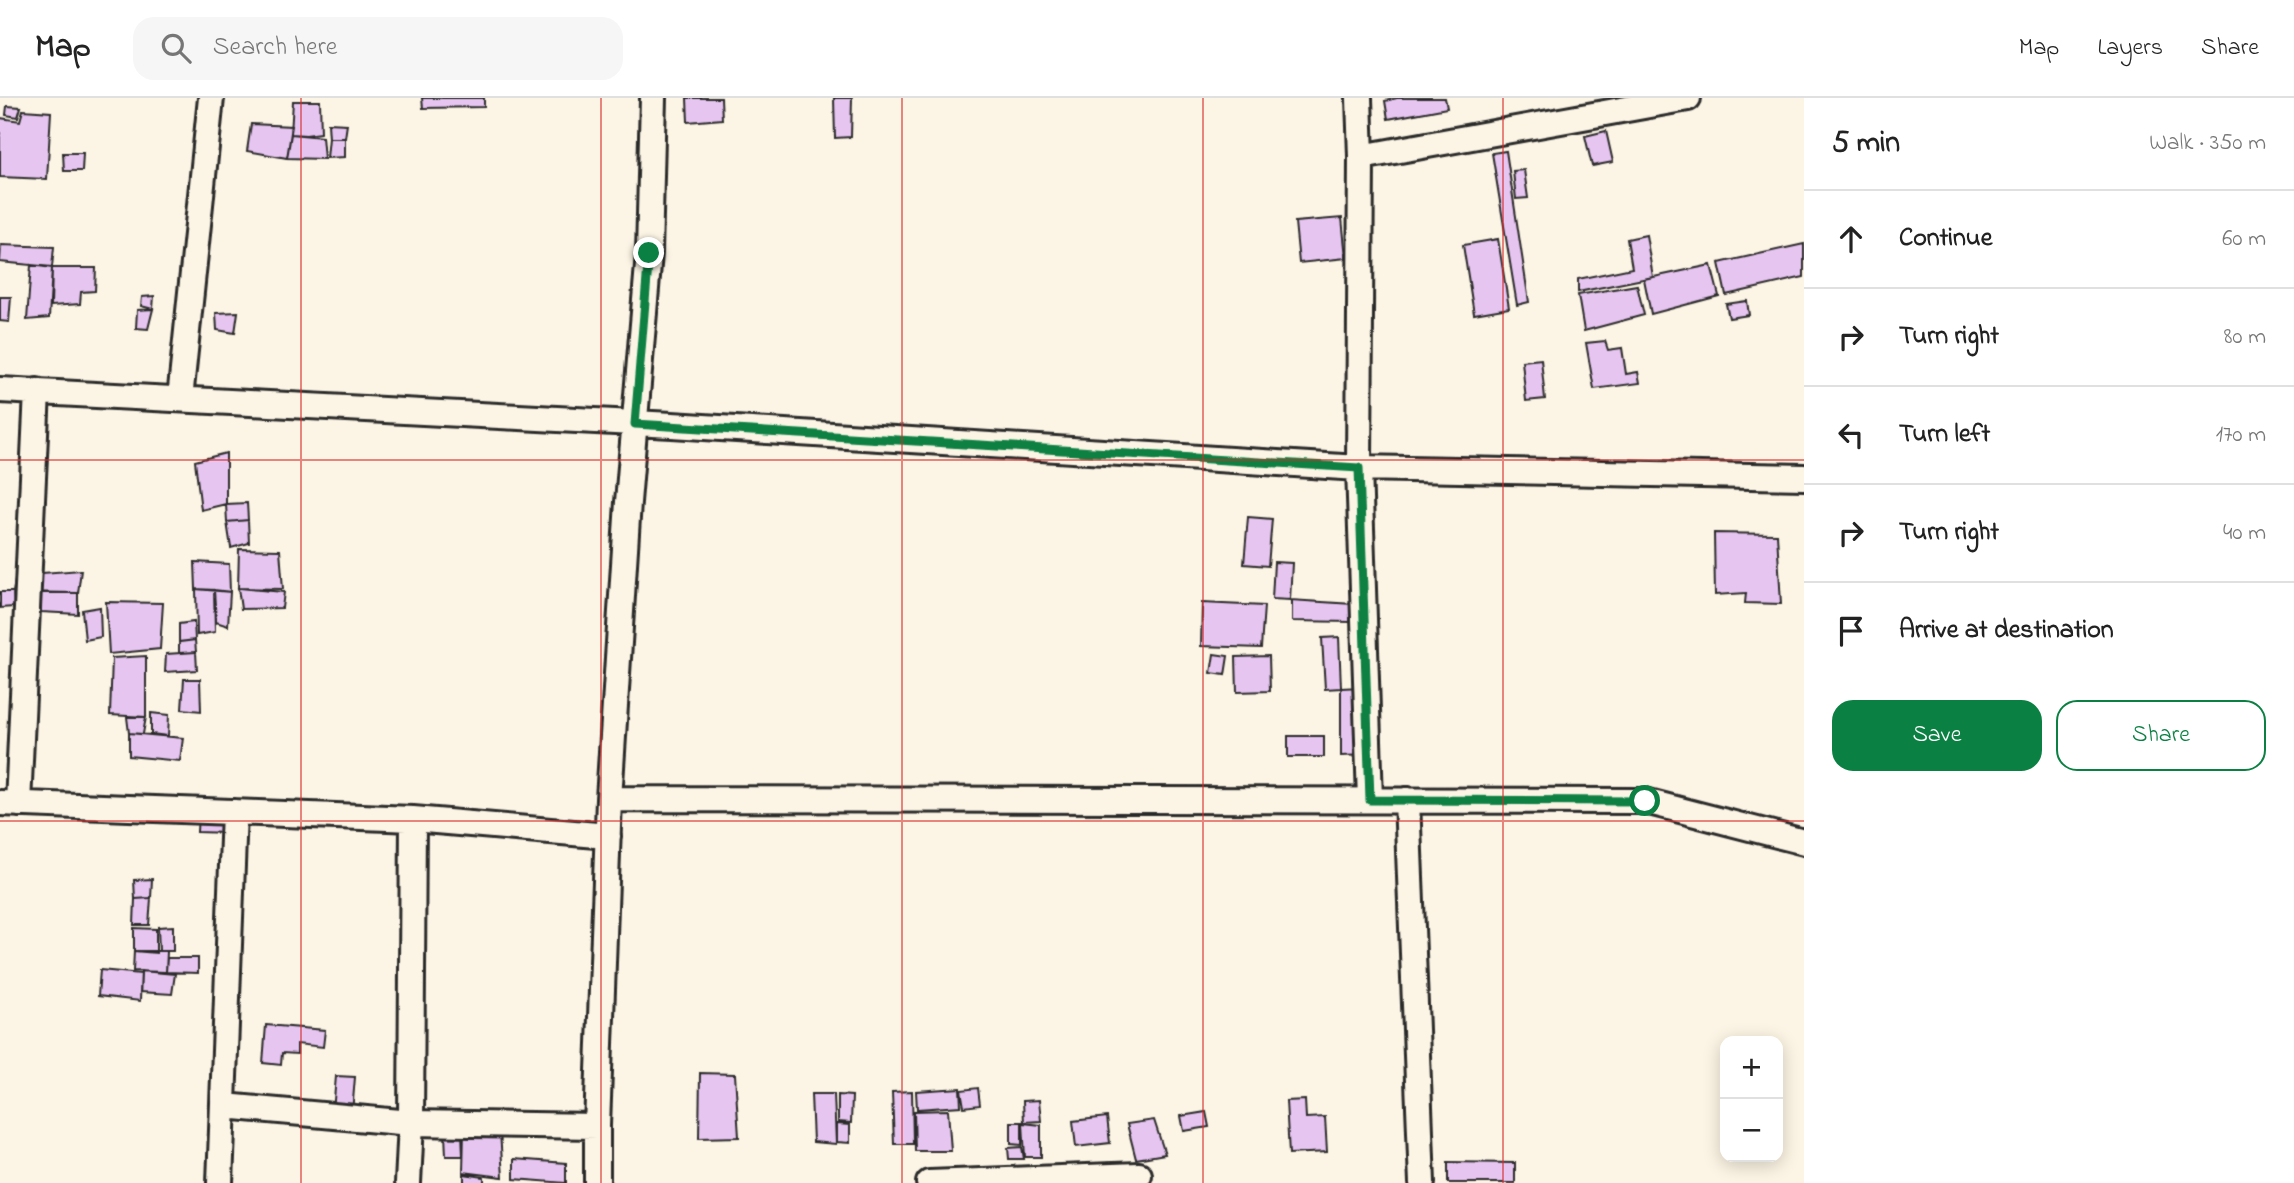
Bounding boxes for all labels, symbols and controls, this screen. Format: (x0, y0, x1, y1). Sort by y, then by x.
search box (133, 17, 623, 80)
text: Map (35, 24, 91, 72)
icon: search (157, 29, 195, 67)
text: Search here (213, 29, 337, 67)
text: Map (2019, 31, 2059, 66)
text: Layers (2097, 31, 2163, 66)
text: Share (2201, 31, 2259, 66)
text: 5 min (1832, 122, 1900, 166)
text: Walk · 350 m (2149, 127, 2266, 160)
icon: ahead (1832, 220, 1870, 258)
text: Continue (1899, 220, 1992, 258)
text: 60 m (2222, 223, 2266, 256)
route end (633, 237, 664, 268)
icon: right (1832, 318, 1870, 356)
text: Turn right (1899, 318, 1999, 356)
text: 80 m (2224, 321, 2266, 354)
icon: left (1832, 416, 1870, 454)
text: Turn left (1899, 416, 1990, 454)
text: 170 m (2216, 419, 2266, 452)
icon: right (1832, 514, 1870, 552)
text: Turn right (1899, 514, 1999, 552)
text: 40 m (2223, 517, 2266, 550)
icon: arrive (1832, 612, 1870, 650)
text: Arrive at destination (1899, 612, 2114, 650)
button: Save (1832, 700, 2042, 771)
button: Share (2056, 700, 2266, 771)
route start (1629, 785, 1660, 816)
map controls (1720, 1036, 1783, 1162)
button: + (1720, 1036, 1783, 1099)
button: − (1720, 1099, 1783, 1162)

